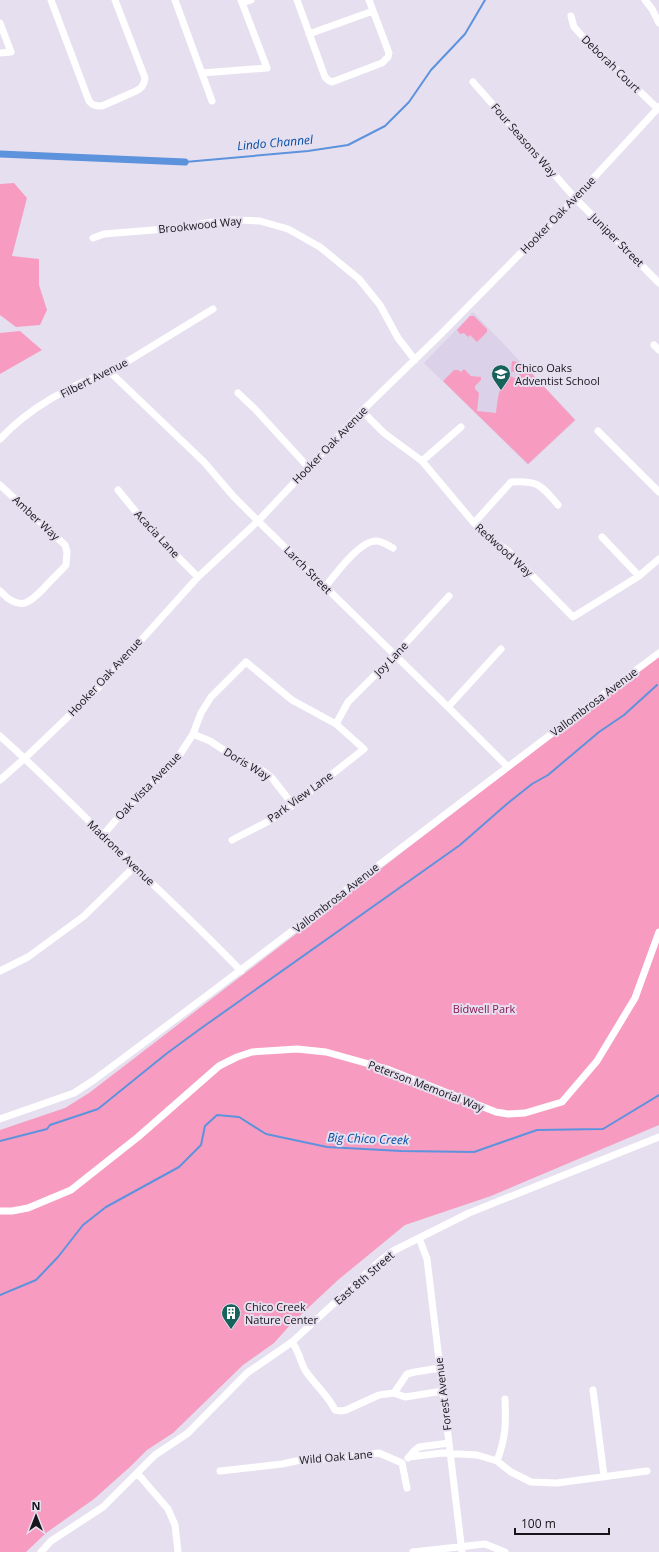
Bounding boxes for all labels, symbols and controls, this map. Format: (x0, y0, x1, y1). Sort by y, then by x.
street label: Deborah Court (579, 32, 644, 96)
street label: Four Seasons Way (488, 100, 561, 180)
water label: Lindo Channel (236, 131, 315, 154)
street label: Hooker Oak Avenue (517, 173, 599, 257)
street label: Juniper Street (587, 209, 648, 270)
street label: Brookwood Way (158, 213, 243, 236)
street label: Filbert Avenue (58, 354, 130, 401)
place label: Chico Oaks Adventist School (515, 360, 600, 388)
school or university icon: Chico Oaks Adventist School (490, 363, 512, 391)
street label: Hooker Oak Avenue (289, 403, 371, 487)
street label: Amber Way (10, 492, 63, 544)
street label: Acacia Lane (131, 507, 183, 561)
street label: Redwood Way (472, 520, 537, 580)
street label: Larch Street (281, 542, 336, 597)
street label: Hooker Oak Avenue (64, 634, 145, 719)
street label: Joy Lane (370, 638, 411, 680)
street label: Vallombrosa Avenue (547, 664, 640, 739)
street label: Doris Way (221, 744, 274, 784)
street label: Oak Vista Avenue (111, 748, 184, 823)
street label: Park View Lane (264, 768, 335, 825)
street label: Madrone Avenue (85, 817, 158, 889)
street label: Vallombrosa Avenue (290, 859, 382, 936)
park label: Bidwell Park (453, 1001, 516, 1016)
street label: Peterson Memorial Way (366, 1057, 487, 1115)
water label: Big Chico Creek (327, 1129, 410, 1148)
street label: East 8th Street (331, 1247, 397, 1308)
place label: Chico Creek Nature Center (245, 1299, 319, 1327)
building icon: Chico Creek Nature Center (220, 1302, 242, 1330)
street label: Forest Avenue (431, 1357, 454, 1431)
street label: Wild Oak Lane (299, 1446, 373, 1467)
north arrow (16, 1496, 56, 1536)
text: N (32, 1498, 40, 1513)
scale bar (515, 1510, 609, 1536)
text: 100 m (521, 1515, 556, 1532)

